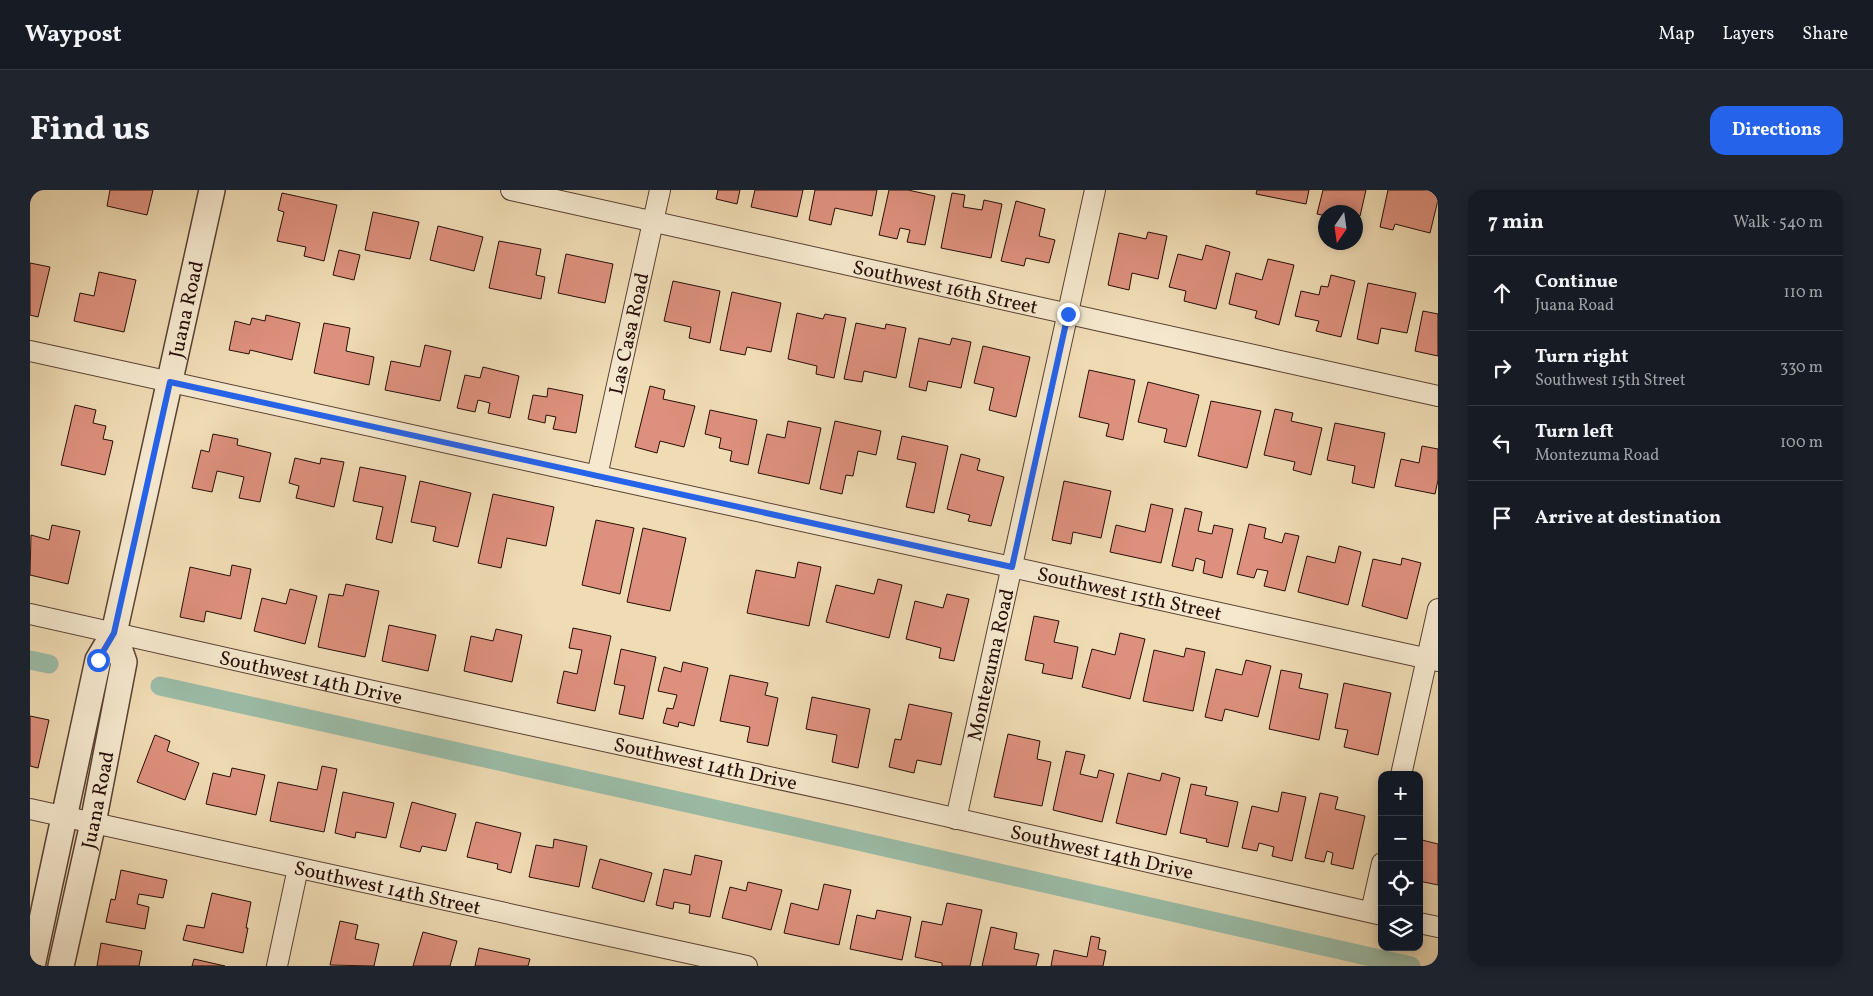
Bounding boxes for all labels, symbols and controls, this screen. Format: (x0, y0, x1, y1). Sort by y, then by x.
text: Waypost (25, 18, 122, 52)
text: Map (1658, 22, 1694, 47)
text: Layers (1722, 22, 1774, 47)
text: Share (1802, 22, 1848, 47)
text: Find us (30, 106, 150, 154)
button: Directions (1710, 106, 1843, 155)
north arrow (1318, 205, 1363, 250)
text: 7 min (1488, 208, 1544, 237)
text: Walk · 540 m (1733, 212, 1823, 234)
street label: Southwest 16th Street (850, 254, 1040, 323)
street label: Juana Road (163, 258, 212, 361)
text: Continue (1535, 269, 1618, 295)
street label: Las Casa Road (603, 270, 657, 398)
icon: ahead (1488, 279, 1516, 307)
text: 110 m (1784, 282, 1823, 304)
text: Juana Road (1535, 295, 1614, 317)
route end (1057, 303, 1080, 326)
text: Turn right (1535, 344, 1628, 370)
icon: right (1488, 354, 1516, 382)
text: 330 m (1780, 357, 1823, 379)
text: Southwest 15th Street (1535, 370, 1686, 392)
text: Turn left (1535, 419, 1614, 445)
icon: left (1488, 429, 1516, 457)
text: 100 m (1780, 432, 1823, 454)
text: Montezuma Road (1535, 445, 1659, 467)
icon: arrive (1488, 504, 1516, 532)
text: Arrive at destination (1535, 505, 1721, 531)
street label: Southwest 15th Street (1034, 561, 1224, 629)
street label: Montezuma Road (962, 586, 1022, 744)
street label: Southwest 14th Drive (216, 645, 405, 713)
route start (87, 649, 110, 672)
street label: Southwest 14th Drive (611, 732, 800, 799)
street label: Juana Road (76, 749, 123, 852)
map controls (1378, 771, 1423, 951)
button: + (1378, 771, 1423, 816)
button: − (1378, 816, 1423, 861)
street label: Southwest 14th Drive (1007, 819, 1196, 888)
street label: Southwest 14th Street (291, 855, 483, 923)
button: locate (1378, 861, 1423, 906)
button: layers (1378, 906, 1423, 951)

